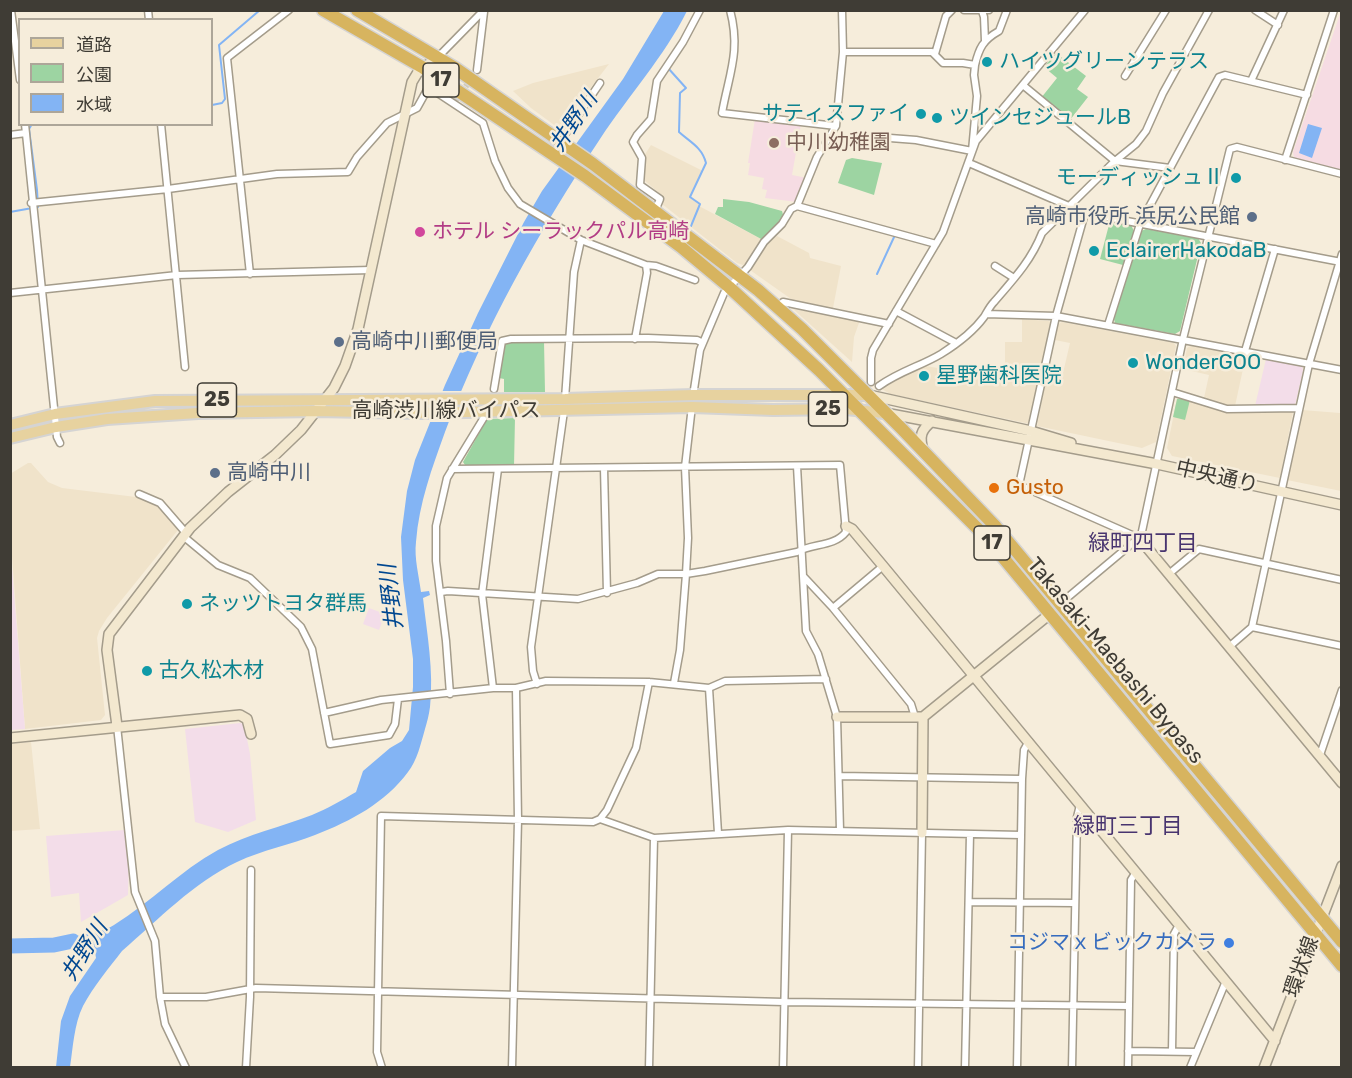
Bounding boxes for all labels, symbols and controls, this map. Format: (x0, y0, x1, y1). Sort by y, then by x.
legend (18, 18, 213, 126)
text: 道路 (76, 34, 112, 56)
place label: ハイツグリーンテラス (999, 49, 1209, 75)
marker: ハイツグリーンテラス (980, 55, 994, 69)
road number: 17 (423, 63, 459, 97)
text: 公園 (76, 64, 112, 86)
water label: 井野川 (545, 87, 603, 157)
text: 水域 (76, 94, 112, 116)
place label: サティスファイ (762, 101, 909, 127)
place label: ツインセジュールB (949, 105, 1131, 131)
marker: サティスファイ (914, 107, 928, 121)
marker: ツインセジュールB (930, 111, 944, 125)
place label: 中川幼稚園 (786, 130, 891, 156)
marker: 中川幼稚園 (767, 136, 781, 150)
place label: モーディッシュⅡ (1056, 165, 1224, 191)
marker: モーディッシュⅡ (1229, 171, 1243, 185)
place label: 高崎市役所 浜尻公民館 (1025, 204, 1240, 230)
marker: 高崎市役所 浜尻公民館 (1245, 210, 1259, 224)
place label: ホテル シーラックパル高崎 (432, 219, 689, 245)
marker: ホテル シーラックパル高崎 (413, 225, 427, 239)
place label: EclairerHakodaB (1106, 238, 1267, 264)
marker: EclairerHakodaB (1087, 244, 1101, 258)
place label: 高崎中川郵便局 (351, 329, 498, 355)
marker: 高崎中川郵便局 (332, 335, 346, 349)
place label: WonderGOO (1145, 350, 1261, 376)
marker: WonderGOO (1126, 356, 1140, 370)
place label: 星野歯科医院 (936, 363, 1062, 389)
marker: 星野歯科医院 (917, 369, 931, 383)
road number: 25 (198, 383, 236, 417)
road number: 25 (808, 392, 848, 426)
street label: 高崎渋川線バイパス (352, 398, 540, 424)
street label: 中央通り (1173, 455, 1261, 499)
place label: 高崎中川 (227, 460, 311, 486)
marker: 高崎中川 (208, 466, 222, 480)
place label: Gusto (1006, 475, 1064, 501)
marker: Gusto (987, 481, 1001, 495)
road number: 17 (974, 526, 1010, 560)
district label: 緑町四丁目 (1088, 531, 1198, 557)
street label: Takasaki-Maebashi Bypass (1021, 553, 1209, 769)
water label: 井野川 (375, 563, 409, 631)
place label: ネッツトヨタ群馬 (199, 591, 367, 617)
marker: ネッツトヨタ群馬 (180, 597, 194, 611)
place label: 古久松木材 (159, 658, 264, 684)
marker: 古久松木材 (140, 664, 154, 678)
district label: 緑町三丁目 (1073, 814, 1183, 840)
water label: 井野川 (56, 916, 114, 986)
place label: コジマｘビックカメラ (1007, 930, 1217, 956)
street label: 環状線 (1279, 933, 1325, 1001)
marker: コジマｘビックカメラ (1222, 936, 1236, 950)

